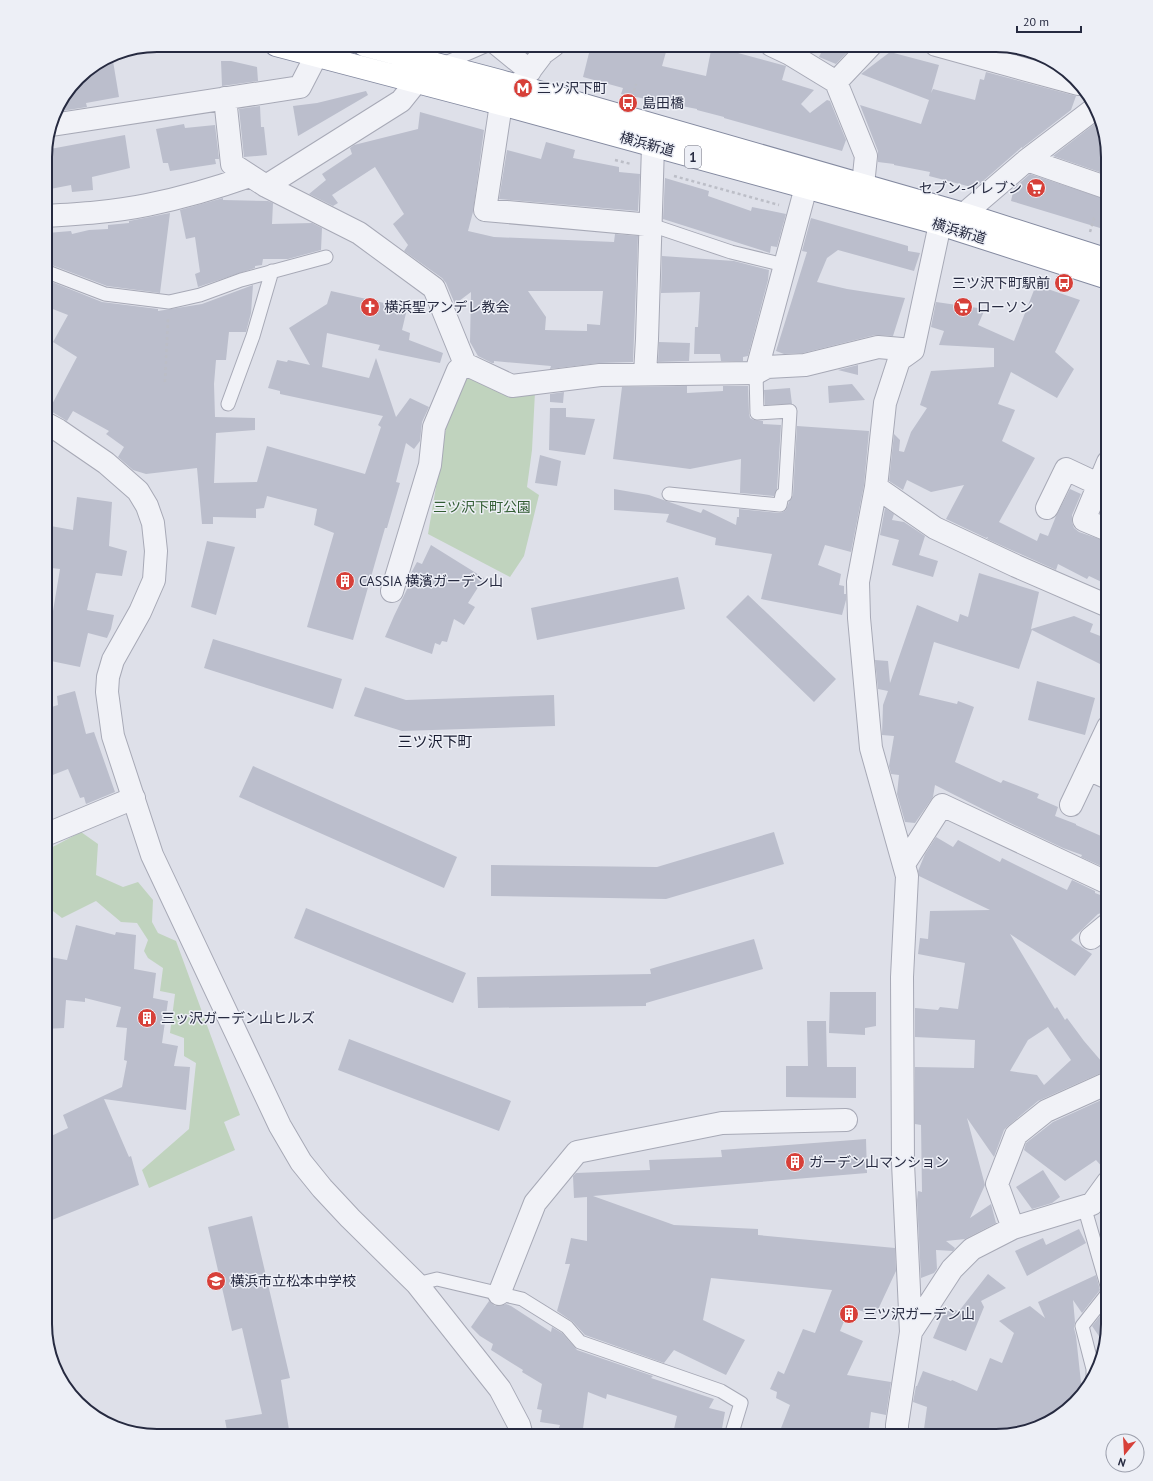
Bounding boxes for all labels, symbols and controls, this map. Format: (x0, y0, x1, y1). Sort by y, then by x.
scale bar (1017, 8, 1081, 34)
text: 20 m (1023, 14, 1049, 29)
metro station icon: 三ツ沢下町 (512, 77, 534, 99)
place label: 三ツ沢下町 (537, 79, 607, 97)
bus stop icon: 島田橋 (617, 92, 639, 114)
place label: 島田橋 (642, 94, 684, 112)
street label: 横浜新道 (618, 128, 676, 160)
road number: 1 (685, 146, 701, 168)
supermarket icon: セブン-イレブン (1025, 177, 1047, 199)
place label: セブン-イレブン (919, 179, 1022, 197)
street label: 横浜新道 (930, 214, 988, 248)
bus stop icon: 三ツ沢下町駅前 (1053, 272, 1075, 294)
place label: 三ツ沢下町駅前 (952, 274, 1050, 292)
church icon: 横浜聖アンデレ教会 (359, 296, 381, 318)
supermarket icon: ローソン (952, 296, 974, 318)
place label: 横浜聖アンデレ教会 (384, 298, 509, 316)
place label: ローソン (977, 298, 1033, 316)
park label: 三ツ沢下町公園 (433, 498, 531, 516)
building icon: CASSIA 横濱ガーデン山 (334, 570, 356, 592)
place label: CASSIA 横濱ガーデン山 (359, 572, 503, 590)
district label: 三ツ沢下町 (397, 732, 473, 751)
building icon: 三ッ沢ガーデン山ヒルズ (136, 1007, 158, 1029)
place label: 三ッ沢ガーデン山ヒルズ (161, 1009, 315, 1027)
building icon: ガーデン山マンション (784, 1151, 806, 1173)
place label: ガーデン山マンション (809, 1153, 949, 1171)
school or university icon: 横浜市立松本中学校 (205, 1270, 227, 1292)
place label: 横浜市立松本中学校 (230, 1272, 356, 1290)
building icon: 三ツ沢ガーデン山 (838, 1303, 860, 1325)
place label: 三ツ沢ガーデン山 (863, 1305, 975, 1323)
north arrow (1105, 1433, 1145, 1473)
text: N (1116, 1455, 1128, 1470)

